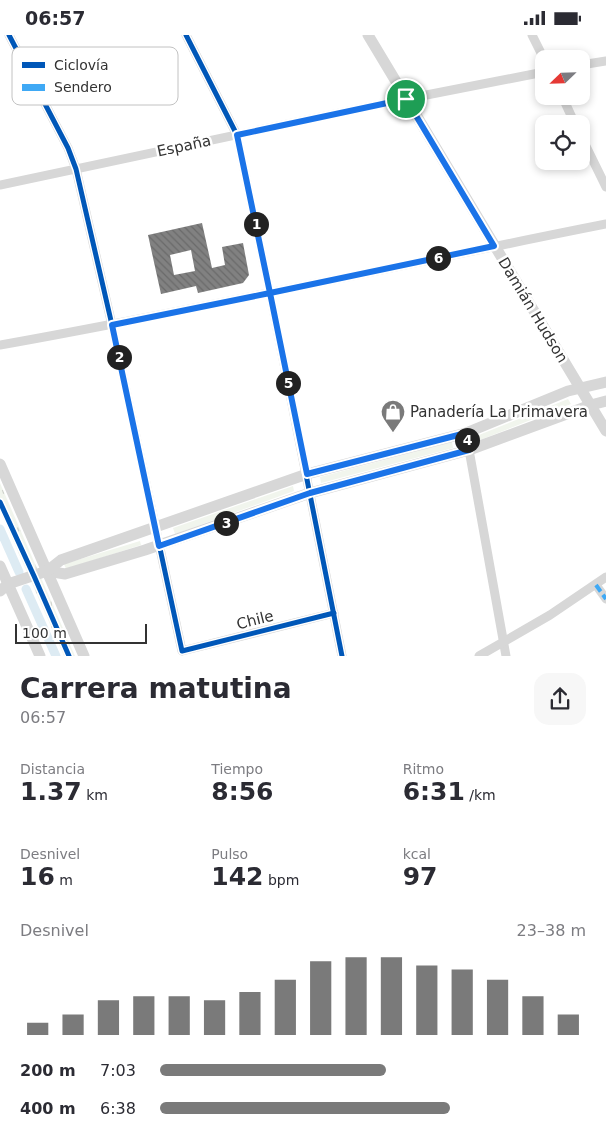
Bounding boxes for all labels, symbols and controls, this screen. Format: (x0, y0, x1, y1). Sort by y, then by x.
text: 06:57 (25, 7, 85, 29)
legend (12, 47, 178, 105)
north arrow (535, 50, 590, 105)
map controls (535, 50, 590, 170)
text: Ciclovía (54, 57, 109, 73)
pin (385, 78, 427, 120)
text: Sendero (54, 79, 112, 95)
icon: arrive (392, 85, 420, 113)
button: locate (535, 115, 590, 170)
street label: España (155, 132, 213, 160)
pin: 1 (244, 211, 268, 237)
text: 1 (252, 216, 261, 232)
pin: 6 (426, 245, 450, 271)
text: 6 (434, 250, 443, 266)
street label: Damián Hudson (494, 254, 572, 366)
pin: 2 (106, 345, 132, 369)
text: 2 (115, 349, 124, 365)
pin: 5 (276, 371, 300, 395)
text: 5 (284, 375, 293, 391)
shop icon: Panadería La Primavera (380, 399, 406, 433)
place label: Panadería La Primavera (410, 403, 588, 421)
pin: 4 (454, 427, 480, 453)
text: 4 (463, 432, 472, 448)
pin: 3 (214, 511, 238, 535)
text: 3 (222, 515, 231, 531)
street label: Chile (235, 607, 275, 633)
scale bar (15, 621, 148, 644)
text: 100 m (22, 625, 67, 641)
text: Carrera matutina (20, 672, 292, 705)
button: share (534, 673, 586, 725)
text: 06:57 (20, 708, 66, 727)
text: Distancia (20, 761, 85, 777)
text: Tiempo (211, 761, 263, 777)
text: Ritmo (403, 761, 444, 777)
text: 1.37 (20, 777, 82, 806)
text: 8:56 (211, 777, 274, 806)
text: 6:31 (403, 777, 465, 806)
text: km (82, 787, 108, 803)
text: /km (465, 787, 496, 803)
text: Desnivel (20, 846, 80, 862)
text: Pulso (211, 846, 248, 862)
text: kcal (403, 846, 431, 862)
text: 16 (20, 862, 55, 891)
text: 142 (211, 862, 264, 891)
text: 97 (403, 862, 437, 891)
text: m (55, 872, 73, 888)
text: bpm (264, 872, 299, 888)
text: Desnivel (20, 921, 89, 940)
text: 23–38 m (517, 921, 586, 940)
text: 200 m (20, 1061, 76, 1080)
text: 7:03 (100, 1061, 136, 1080)
text: 400 m (20, 1099, 76, 1118)
text: 6:38 (100, 1099, 136, 1118)

